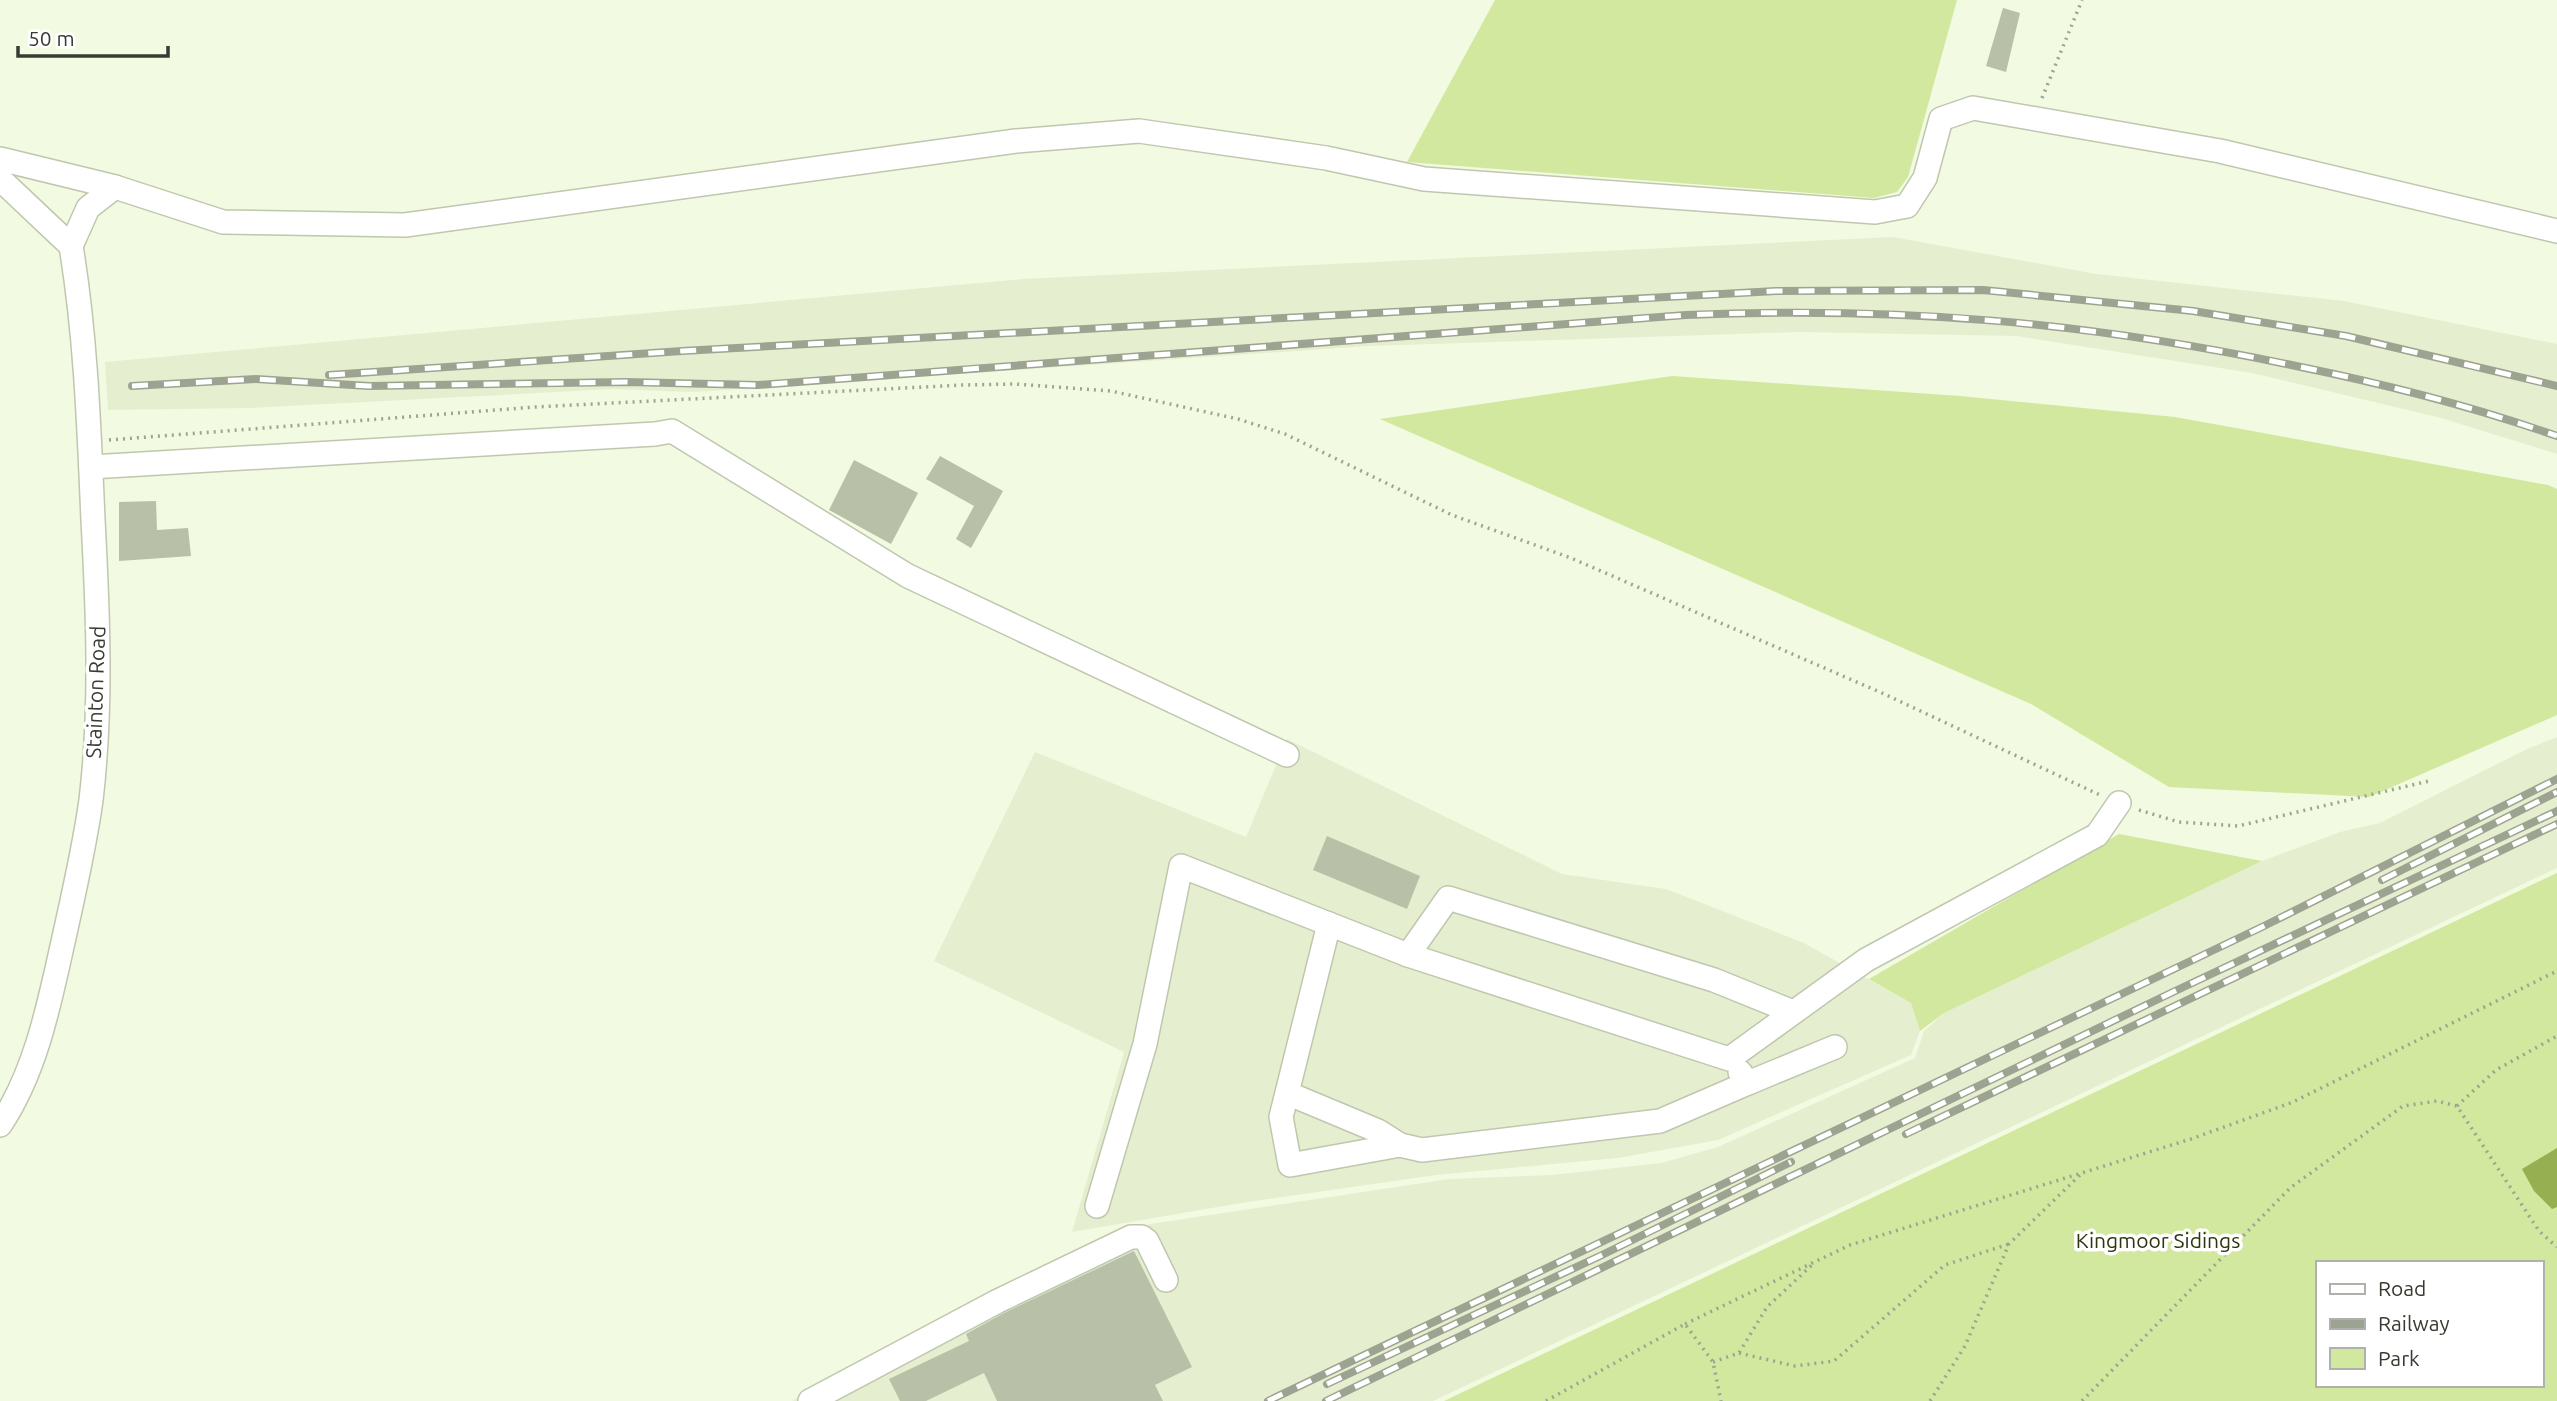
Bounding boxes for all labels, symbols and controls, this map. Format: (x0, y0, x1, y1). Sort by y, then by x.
scale bar (18, 14, 168, 58)
text: 50 m (28, 26, 75, 50)
street label: Stainton Road (81, 625, 109, 759)
park label: Kingmoor Sidings (2076, 1228, 2240, 1252)
legend (2316, 1261, 2543, 1387)
text: Road (2378, 1276, 2426, 1300)
text: Railway (2378, 1311, 2450, 1335)
text: Park (2378, 1346, 2420, 1370)

